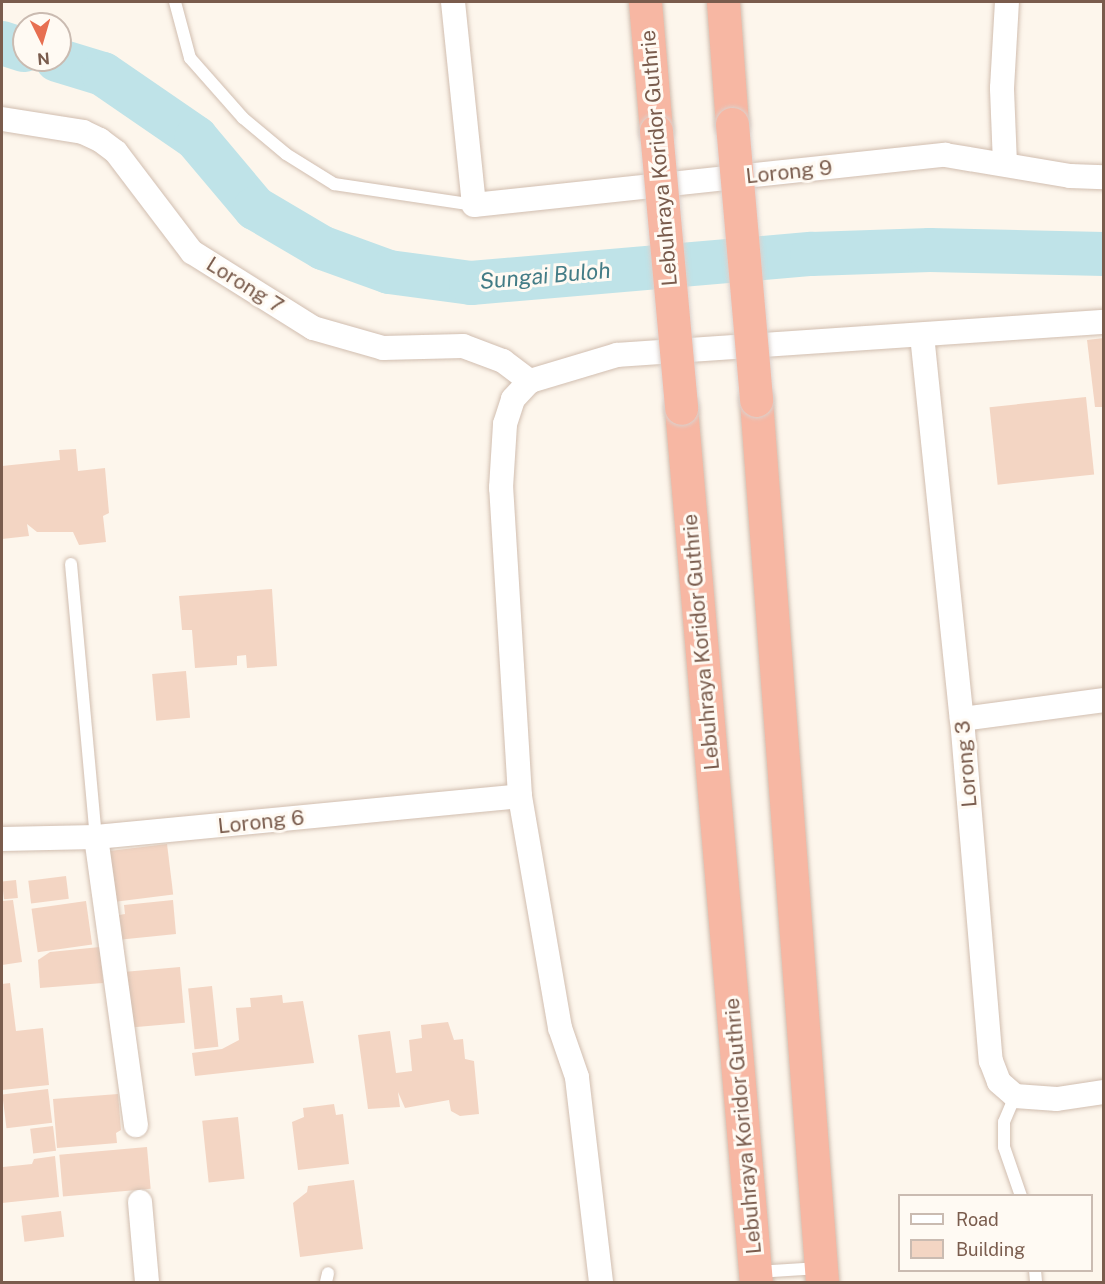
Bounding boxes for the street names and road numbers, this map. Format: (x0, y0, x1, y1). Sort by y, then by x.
street label: Lebuhraya Koridor Guthrie (635, 29, 683, 287)
street label: Lorong 9 (744, 155, 834, 189)
street label: Lorong 7 (202, 251, 288, 319)
street label: Lebuhraya Koridor Guthrie (677, 513, 725, 771)
street label: Lorong 3 (950, 720, 982, 808)
street label: Lorong 6 (216, 805, 306, 839)
street label: Lebuhraya Koridor Guthrie (719, 997, 767, 1255)

